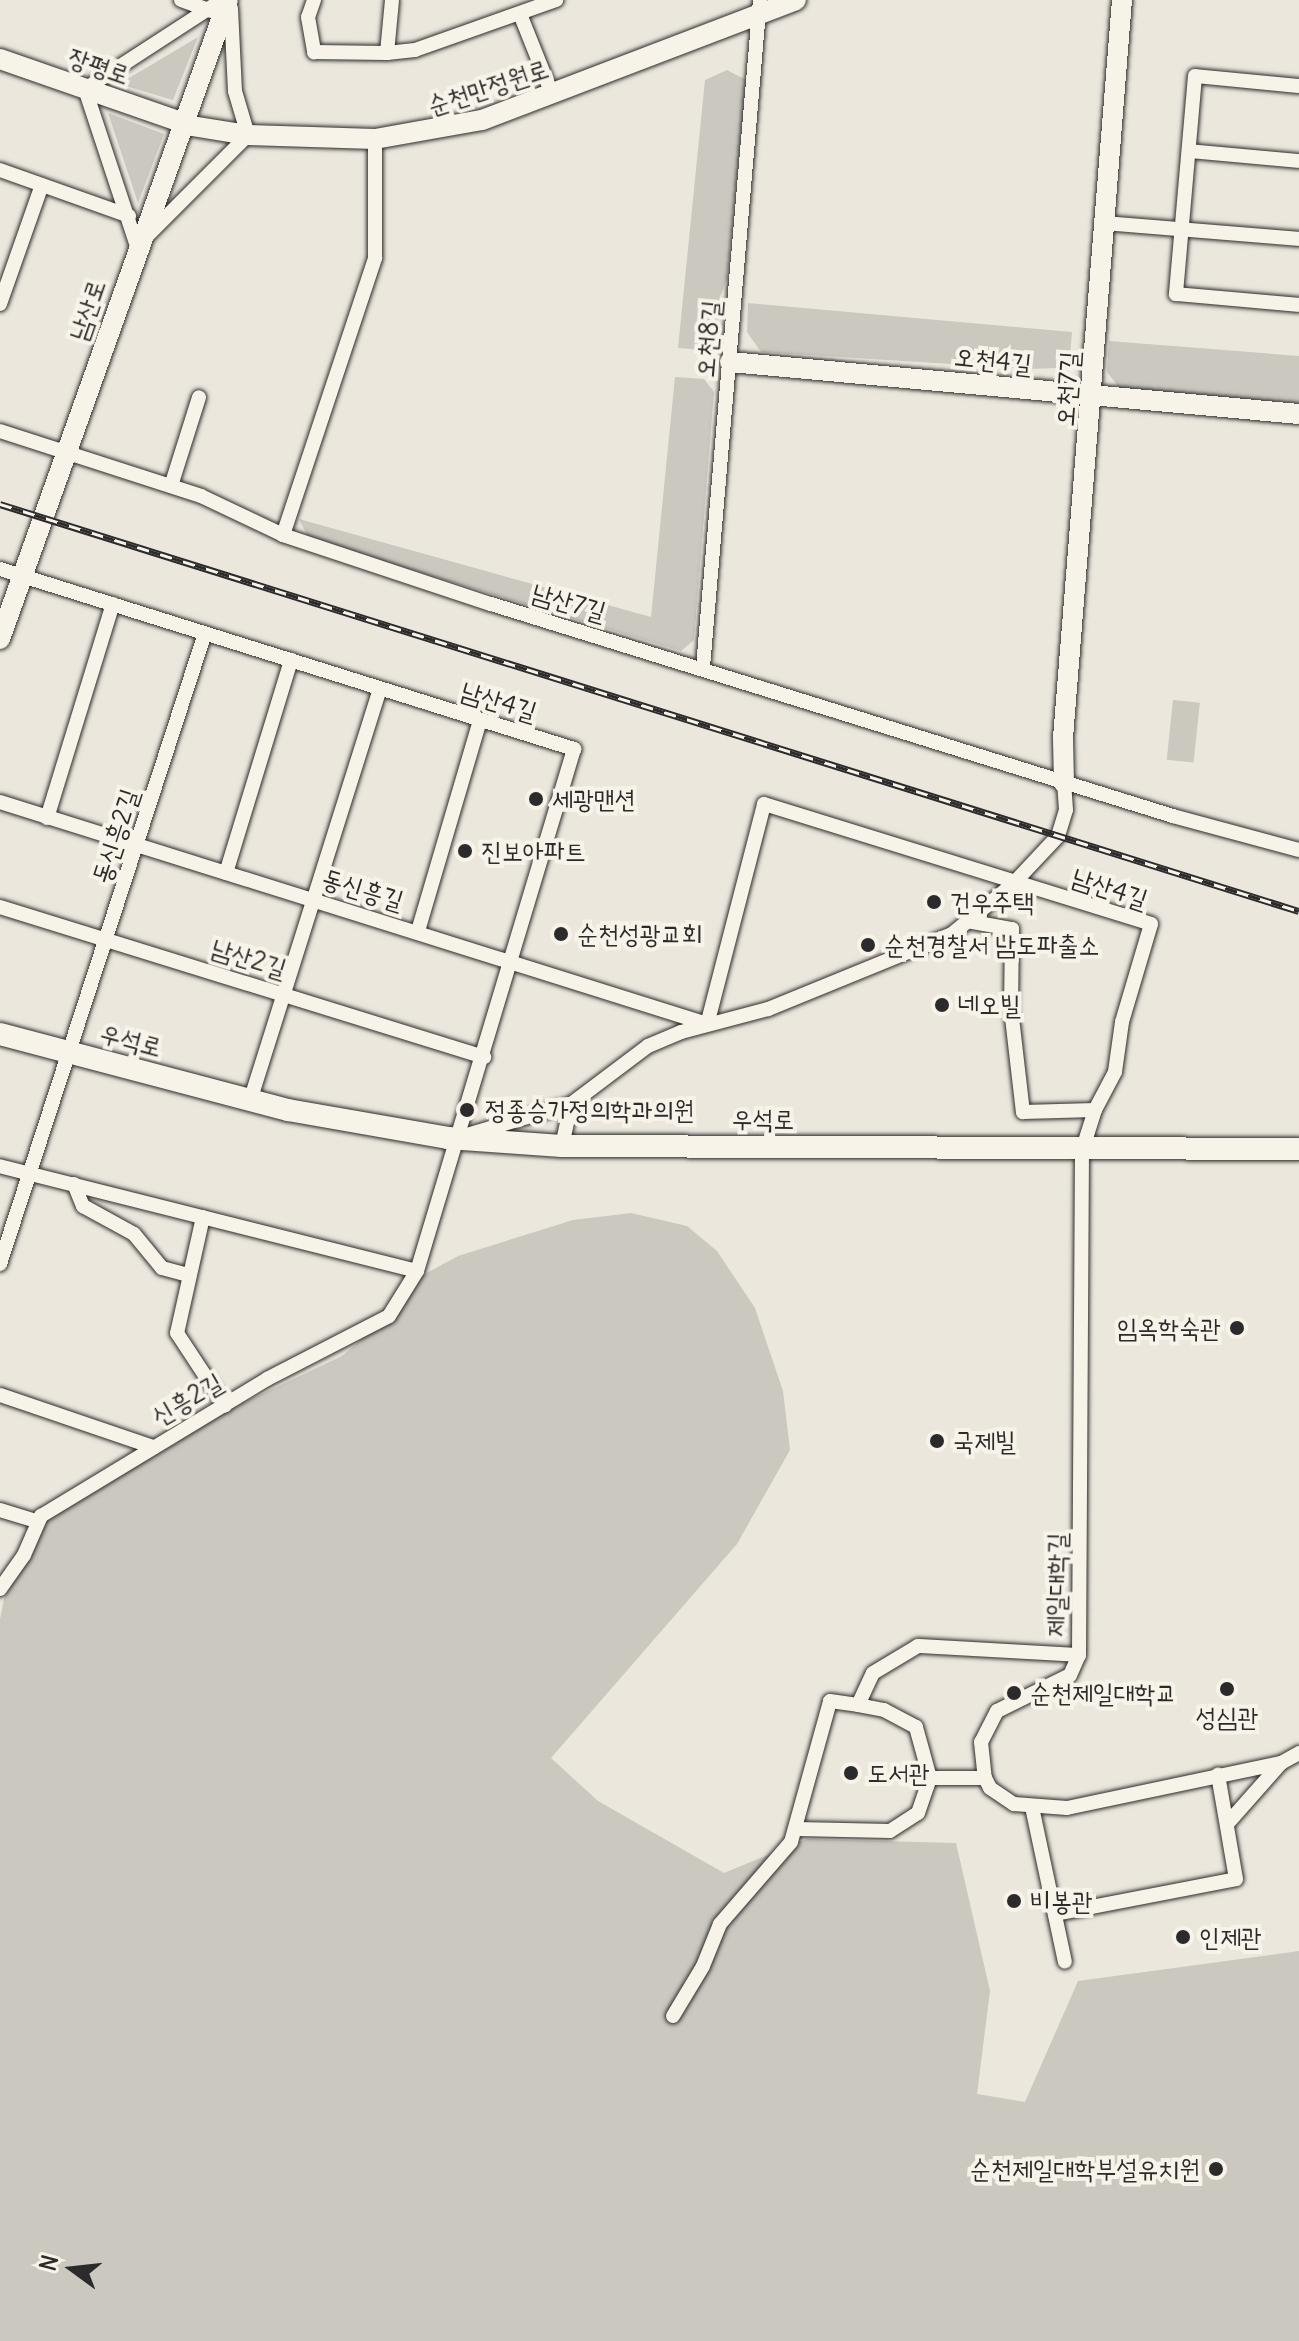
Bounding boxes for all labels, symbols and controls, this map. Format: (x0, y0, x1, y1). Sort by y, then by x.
street label: 장평로 (64, 41, 134, 91)
street label: 순천만정원로 (423, 53, 553, 121)
street label: 남산로 (62, 275, 112, 345)
street label: 오천8길 (689, 299, 727, 379)
street label: 오천4길 (953, 340, 1033, 380)
street label: 오천7길 (1049, 350, 1085, 428)
street label: 남산7길 (528, 577, 610, 627)
street label: 남산4길 (457, 675, 541, 727)
place label: 세광맨션 (552, 783, 636, 815)
street label: 동신흥2길 (85, 785, 145, 887)
marker: 세광맨션 (527, 790, 545, 808)
place label: 진보아파트 (481, 835, 586, 867)
marker: 진보아파트 (456, 842, 474, 860)
street label: 남산4길 (1068, 861, 1152, 915)
street label: 동신흥길 (318, 862, 408, 916)
place label: 건우주택 (950, 886, 1034, 918)
marker: 건우주택 (925, 893, 943, 911)
place label: 순천성광교회 (577, 918, 703, 950)
marker: 순천성광교회 (552, 925, 570, 943)
place label: 순천경찰서 남도파출소 (884, 929, 1099, 961)
street label: 남산2길 (208, 932, 290, 984)
marker: 순천경찰서 남도파출소 (859, 936, 877, 954)
place label: 네오빌 (958, 989, 1021, 1021)
marker: 네오빌 (933, 996, 951, 1014)
street label: 우석로 (97, 1017, 165, 1063)
place label: 정종승가정의학과의원 (485, 1094, 694, 1126)
marker: 정종승가정의학과의원 (456, 1099, 478, 1121)
street label: 우석로 (731, 1103, 795, 1135)
place label: 임옥학숙관 (1116, 1312, 1221, 1344)
marker: 임옥학숙관 (1228, 1319, 1246, 1337)
street label: 신흥2길 (146, 1366, 228, 1432)
place label: 국제빌 (953, 1425, 1016, 1457)
marker: 국제빌 (928, 1432, 946, 1450)
street label: 제일대학길 (1039, 1532, 1073, 1638)
place label: 순천제일대학교 (1030, 1677, 1176, 1709)
marker: 성심관 (1218, 1680, 1236, 1698)
marker: 순천제일대학교 (1005, 1684, 1023, 1702)
place label: 성심관 (1196, 1701, 1258, 1733)
place label: 도서관 (867, 1757, 930, 1789)
marker: 도서관 (842, 1764, 860, 1782)
place label: 비봉관 (1030, 1885, 1093, 1917)
marker: 비봉관 (1005, 1892, 1023, 1910)
place label: 인제관 (1199, 1921, 1262, 1953)
marker: 인제관 (1174, 1928, 1192, 1946)
place label: 순천제일대학부설유치원 (970, 2153, 1200, 2185)
marker: 순천제일대학부설유치원 (1207, 2160, 1225, 2178)
north arrow (32, 2229, 112, 2309)
text: N (33, 2252, 64, 2274)

